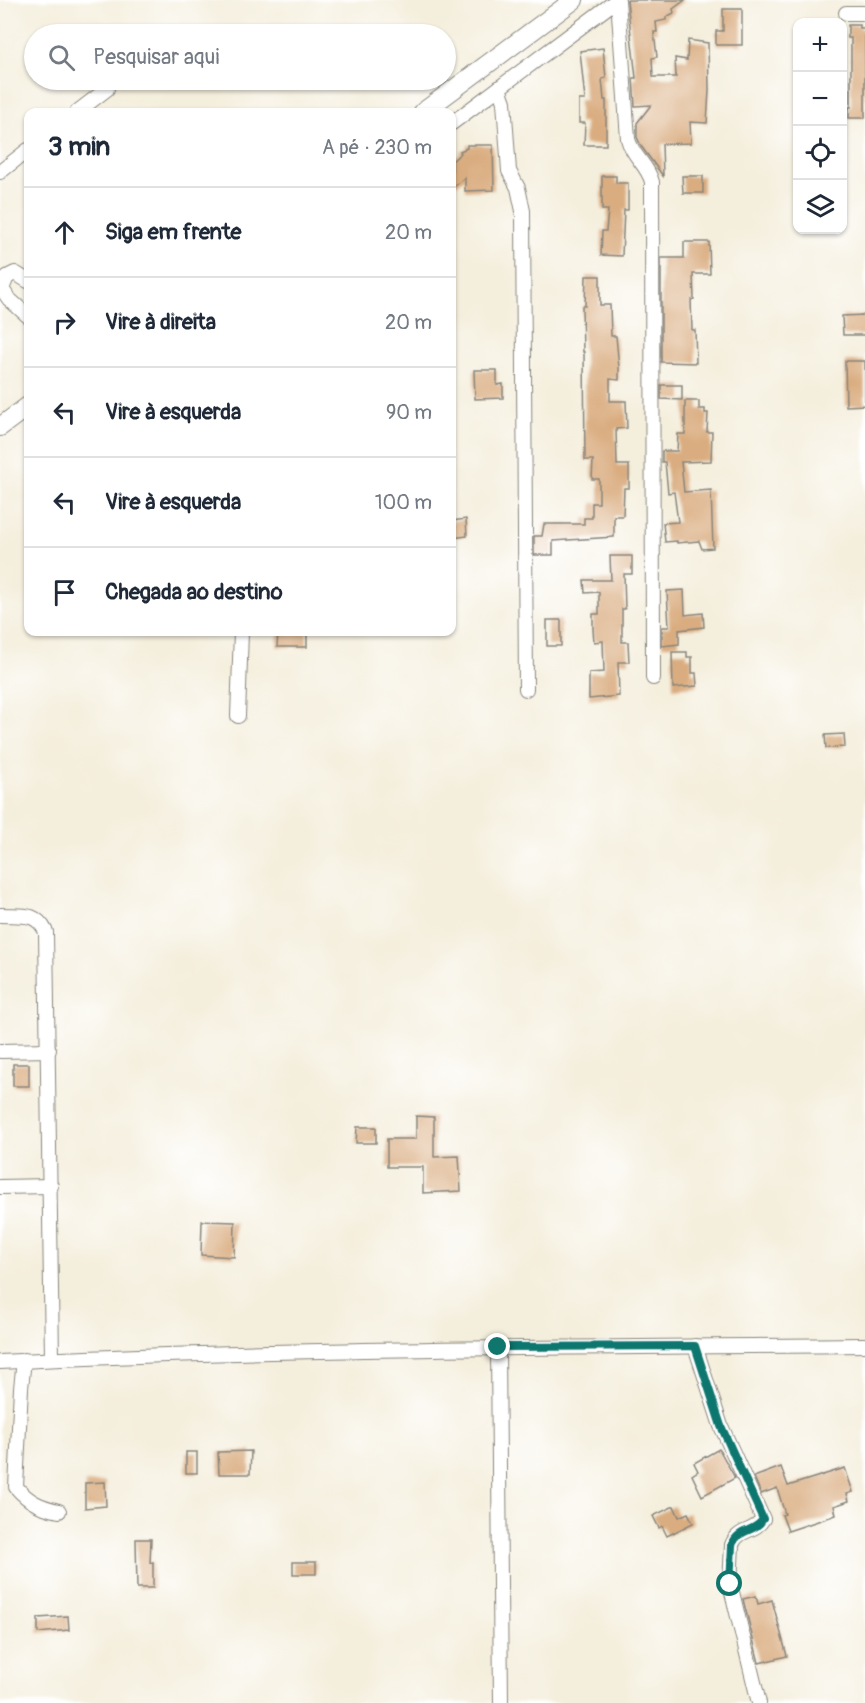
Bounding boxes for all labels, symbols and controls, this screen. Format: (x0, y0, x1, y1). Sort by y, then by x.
map controls (793, 18, 847, 234)
button: + (793, 18, 847, 72)
search box (24, 24, 456, 90)
icon: search (45, 41, 78, 74)
text: Pesquisar aqui (93, 43, 219, 71)
button: − (793, 72, 847, 126)
button: locate (793, 126, 847, 180)
text: 3 min (48, 131, 110, 163)
text: A pé · 230 m (322, 135, 432, 160)
button: layers (793, 180, 847, 234)
icon: ahead (48, 216, 81, 249)
text: Siga em frente (105, 218, 241, 246)
text: 20 m (385, 220, 432, 245)
icon: right (48, 306, 81, 339)
text: Vire à direita (105, 308, 216, 336)
text: 20 m (385, 310, 432, 335)
icon: left (48, 396, 81, 429)
text: Vire à esquerda (105, 398, 241, 426)
text: 90 m (386, 400, 432, 425)
icon: left (48, 486, 81, 519)
text: Vire à esquerda (105, 488, 241, 516)
text: 100 m (375, 490, 432, 515)
icon: arrive (48, 576, 81, 609)
text: Chegada ao destino (105, 578, 283, 606)
route end (484, 1333, 510, 1359)
route start (716, 1570, 742, 1596)

